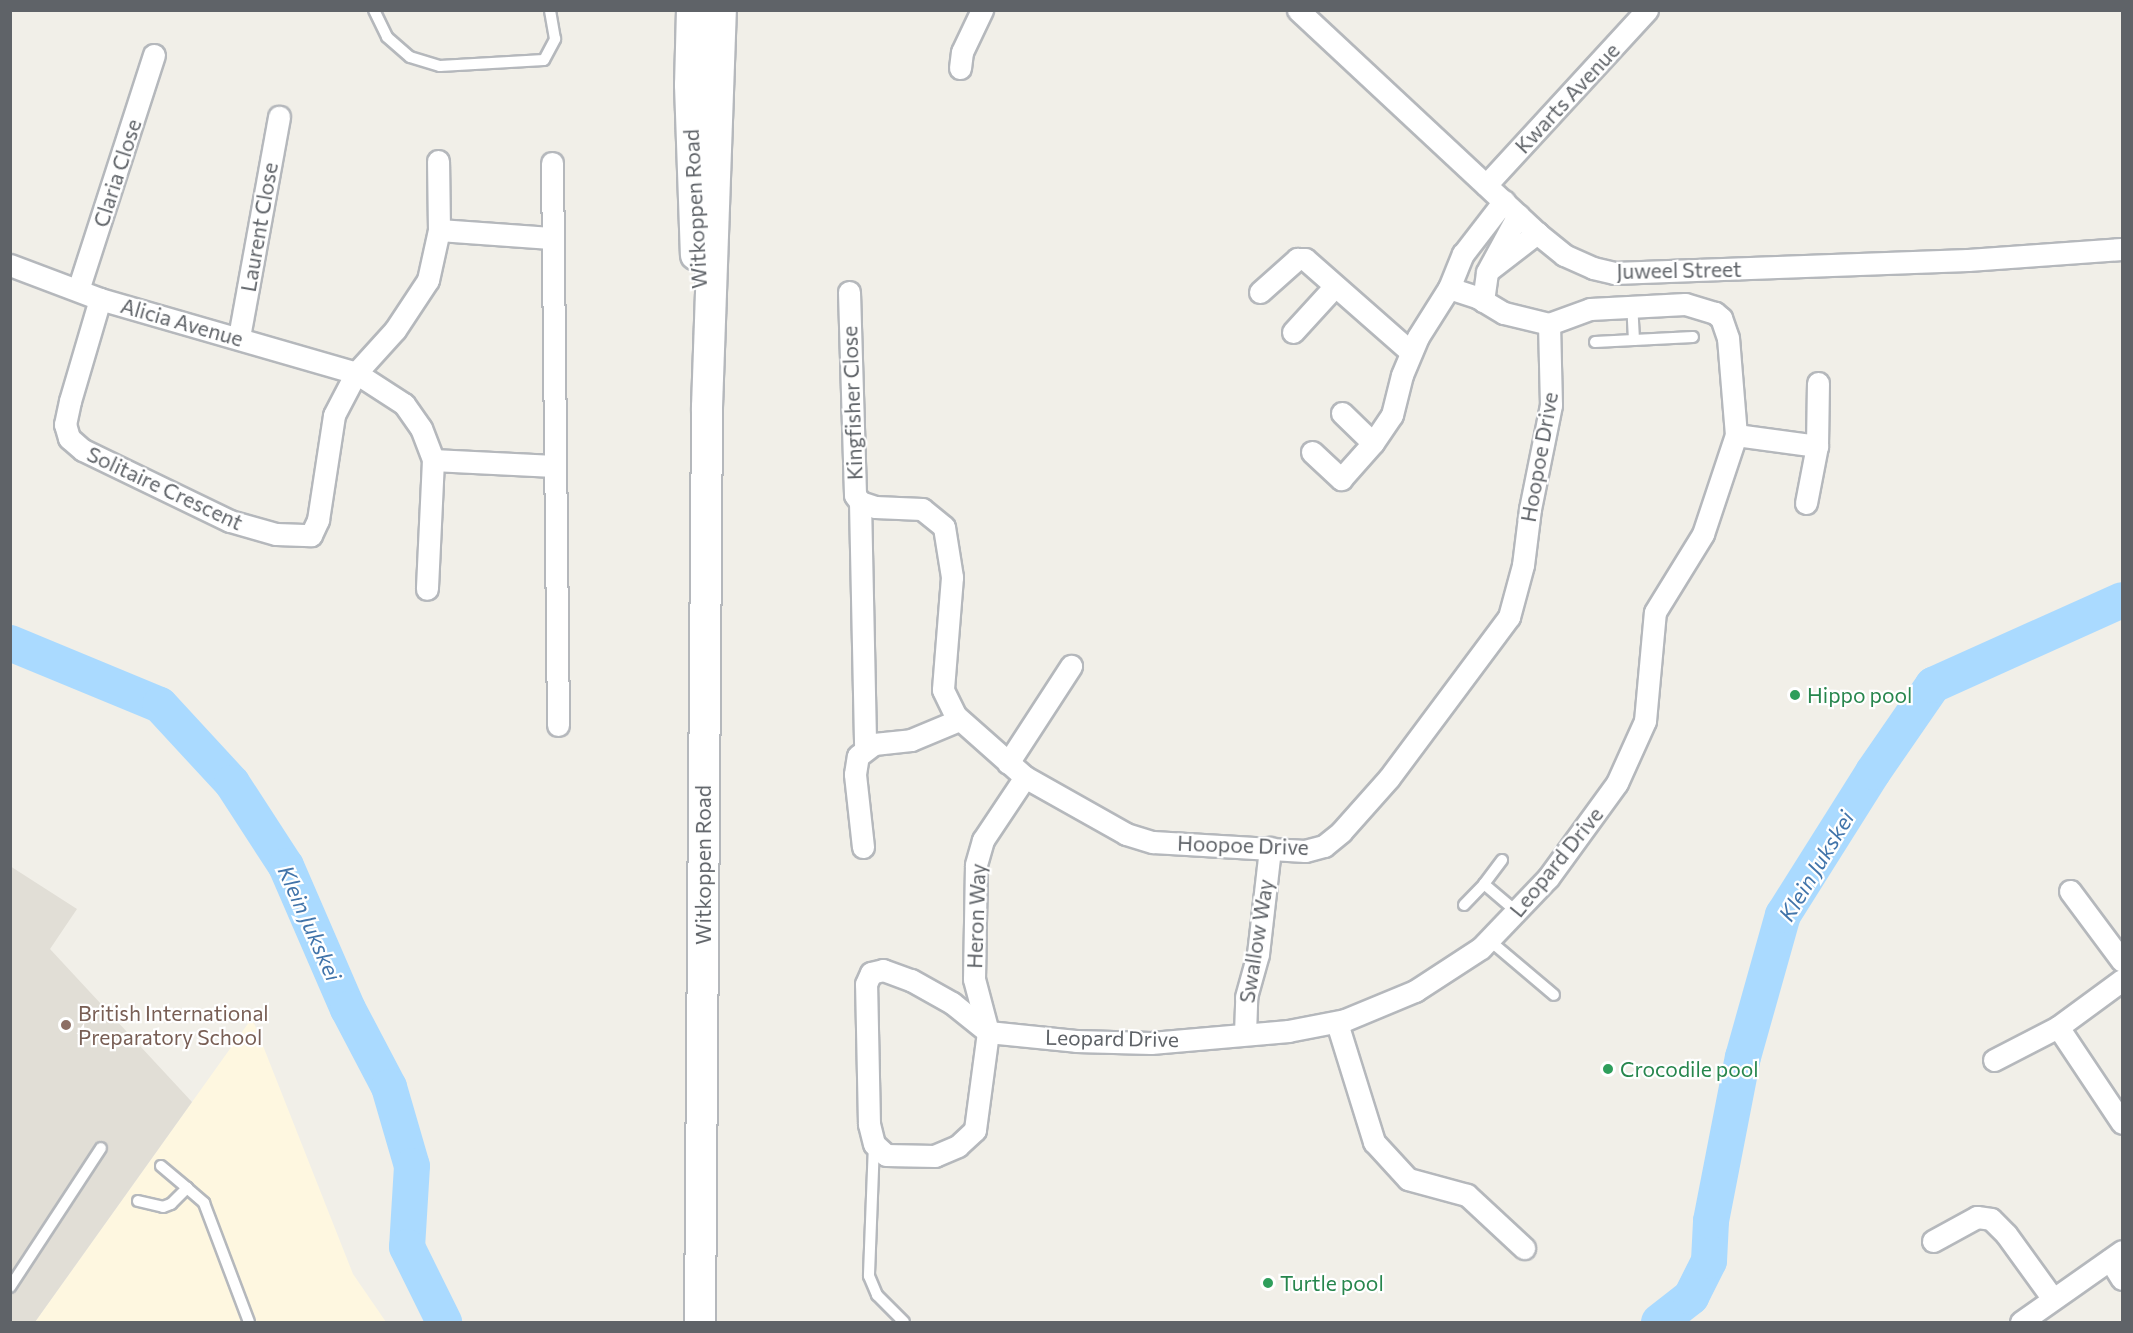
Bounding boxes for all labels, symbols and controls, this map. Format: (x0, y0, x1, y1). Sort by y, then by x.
street label: Kwarts Avenue (1510, 38, 1624, 158)
street label: Claria Close (88, 116, 146, 230)
street label: Witkoppen Road (678, 129, 712, 289)
street label: Laurent Close (235, 160, 283, 294)
street label: Juweel Street (1616, 256, 1742, 284)
street label: Alicia Avenue (118, 293, 246, 351)
street label: Kingfisher Close (837, 325, 867, 481)
street label: Hoopoe Drive (1515, 390, 1563, 524)
street label: Solitaire Crescent (83, 441, 247, 535)
place label: Hippo pool (1807, 682, 1912, 708)
marker: Hippo pool (1788, 688, 1802, 702)
street label: Witkoppen Road (690, 785, 716, 945)
street label: Leopard Drive (1504, 802, 1608, 922)
water label: Klein Jukskei (1773, 806, 1859, 926)
street label: Hoopoe Drive (1177, 830, 1309, 860)
water label: Klein Jukskei (273, 861, 347, 985)
street label: Heron Way (962, 863, 990, 969)
street label: Swallow Way (1234, 877, 1278, 1005)
place label: British International Preparatory School (78, 1000, 269, 1050)
marker: British International Preparatory School (59, 1018, 73, 1032)
street label: Leopard Drive (1045, 1024, 1179, 1052)
place label: Crocodile pool (1620, 1056, 1759, 1082)
marker: Crocodile pool (1601, 1062, 1615, 1076)
place label: Turtle pool (1280, 1270, 1384, 1296)
marker: Turtle pool (1261, 1276, 1275, 1290)

